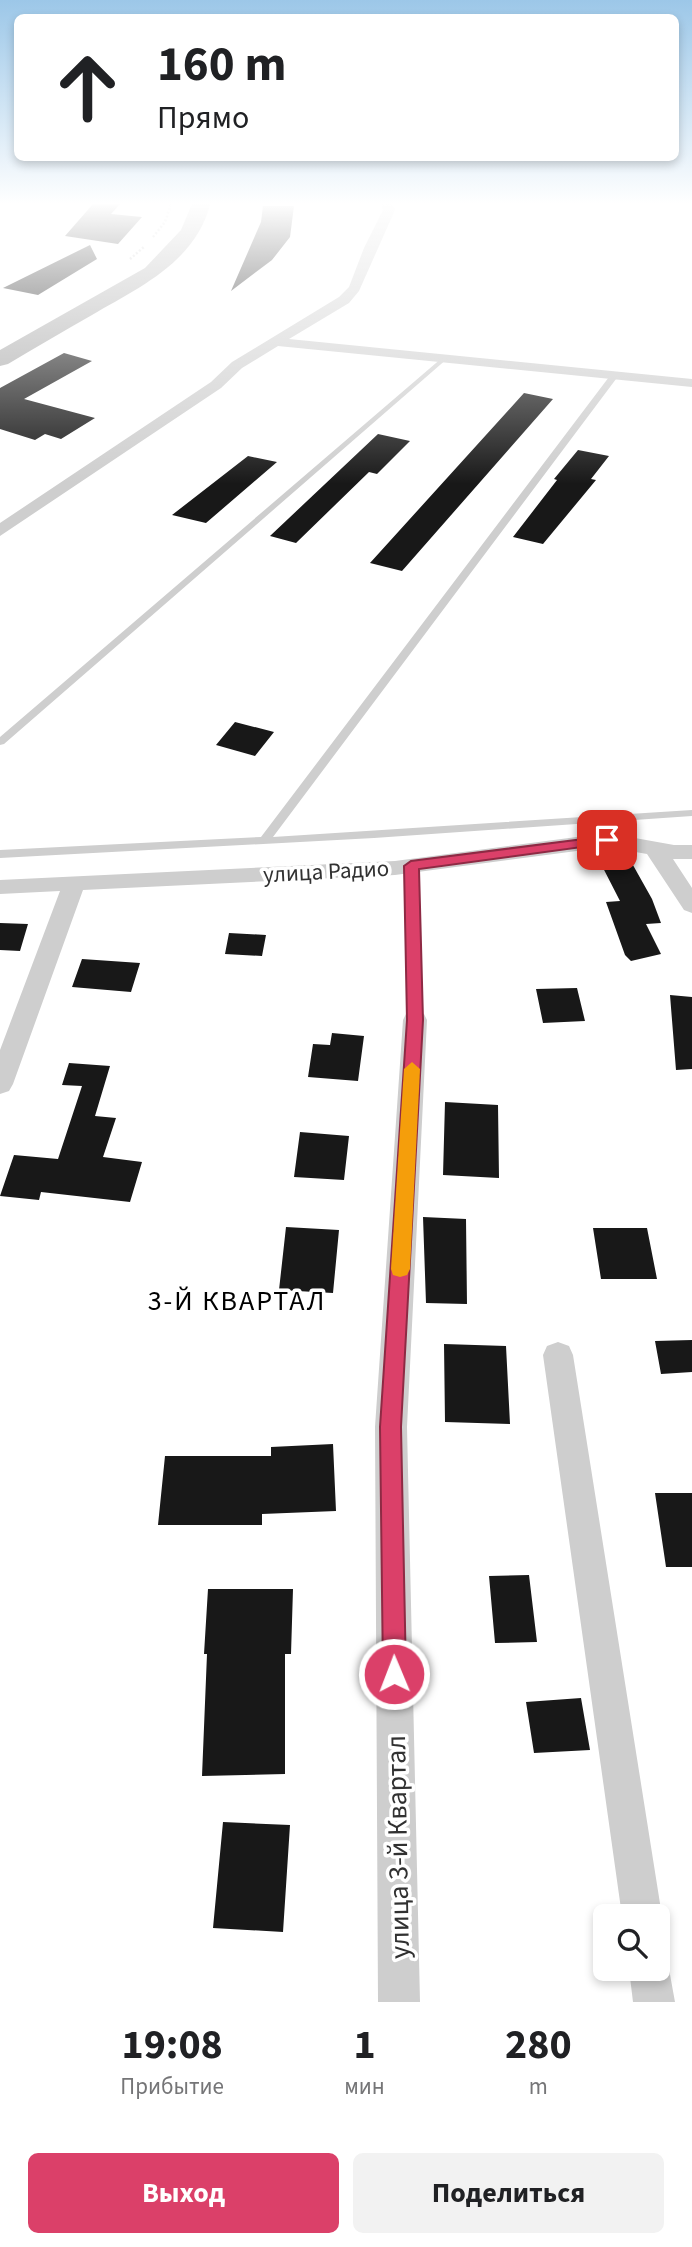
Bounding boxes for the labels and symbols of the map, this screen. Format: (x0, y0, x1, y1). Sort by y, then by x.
pin (577, 810, 637, 870)
street label: улица Радио (262, 852, 390, 891)
district label: 3-Й КВАРТАЛ (148, 1281, 326, 1321)
position arrow (357, 1637, 431, 1711)
street label: улица 3-й Квартал (376, 1735, 420, 1959)

